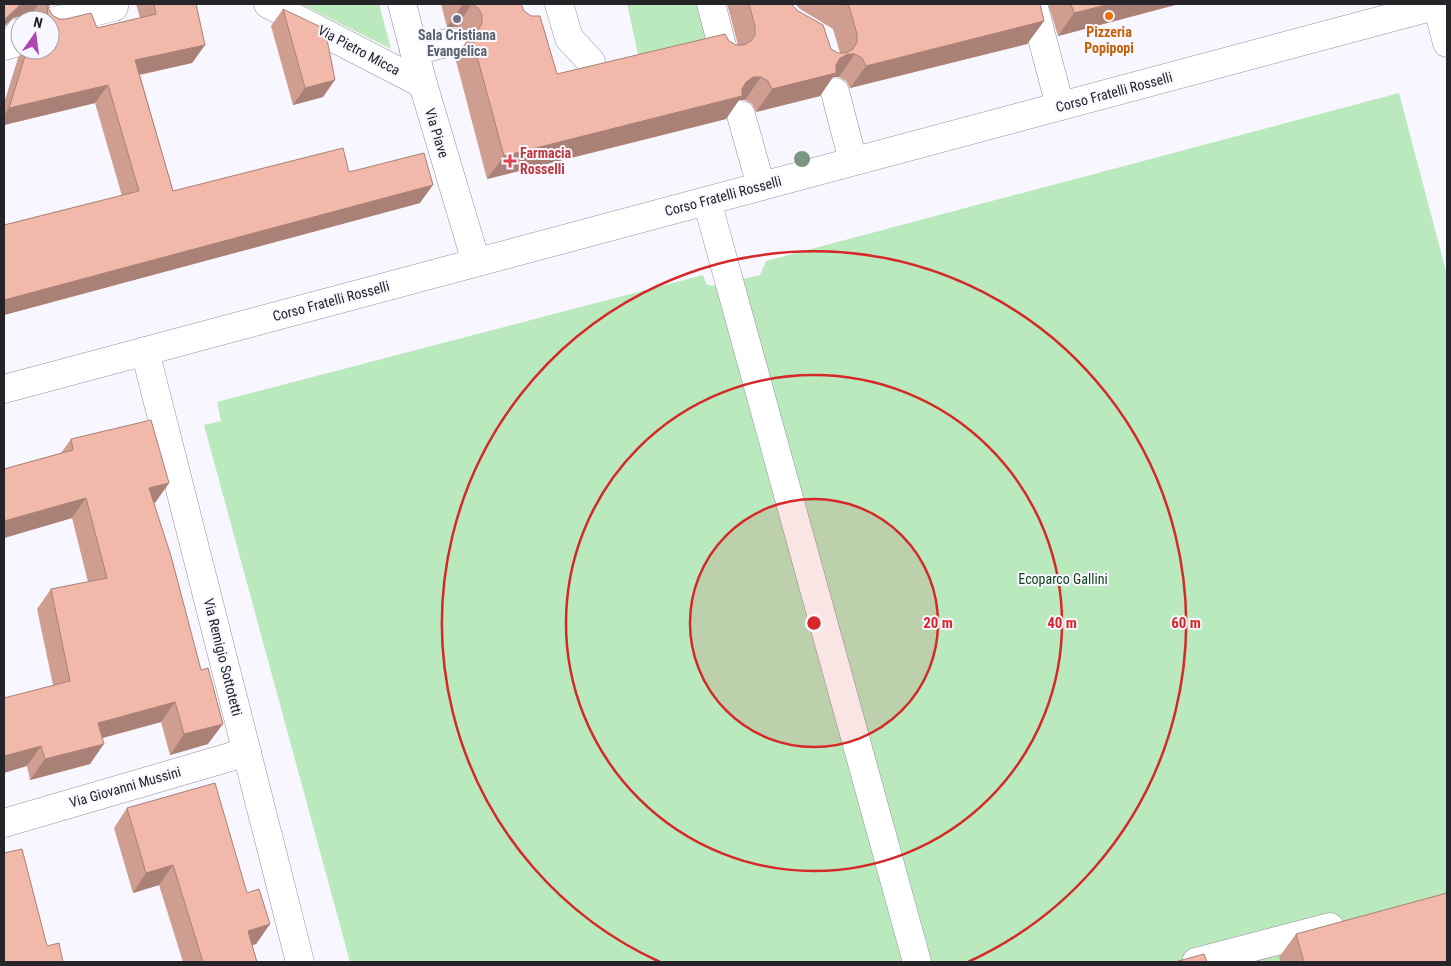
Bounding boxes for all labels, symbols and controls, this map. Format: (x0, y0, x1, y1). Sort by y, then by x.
north arrow (10, 10, 60, 60)
marker: Pizzeria Popipopi (1103, 10, 1115, 22)
marker: Sala Cristiana Evangelica (451, 13, 463, 25)
text: N (32, 14, 44, 31)
street label: Via Pietro Micca (315, 22, 403, 78)
place label: Pizzeria Popipopi (1084, 24, 1134, 56)
place label: Sala Cristiana Evangelica (418, 27, 496, 59)
street label: Corso Fratelli Rosselli (1054, 69, 1174, 115)
street label: Via Piave (422, 106, 452, 160)
place label: Farmacia Rosselli (520, 145, 572, 177)
marker: Farmacia Rosselli (504, 155, 516, 167)
street label: Corso Fratelli Rosselli (663, 173, 783, 219)
street label: Corso Fratelli Rosselli (271, 278, 391, 324)
park label: Ecoparco Gallini (1018, 571, 1108, 587)
street label: Via Remigio Sottotetti (201, 596, 245, 718)
centre of rings (805, 614, 823, 632)
text: 20 m (923, 614, 953, 632)
text: 40 m (1047, 614, 1077, 632)
text: 60 m (1171, 614, 1201, 632)
street label: Via Giovanni Mussini (67, 763, 183, 811)

